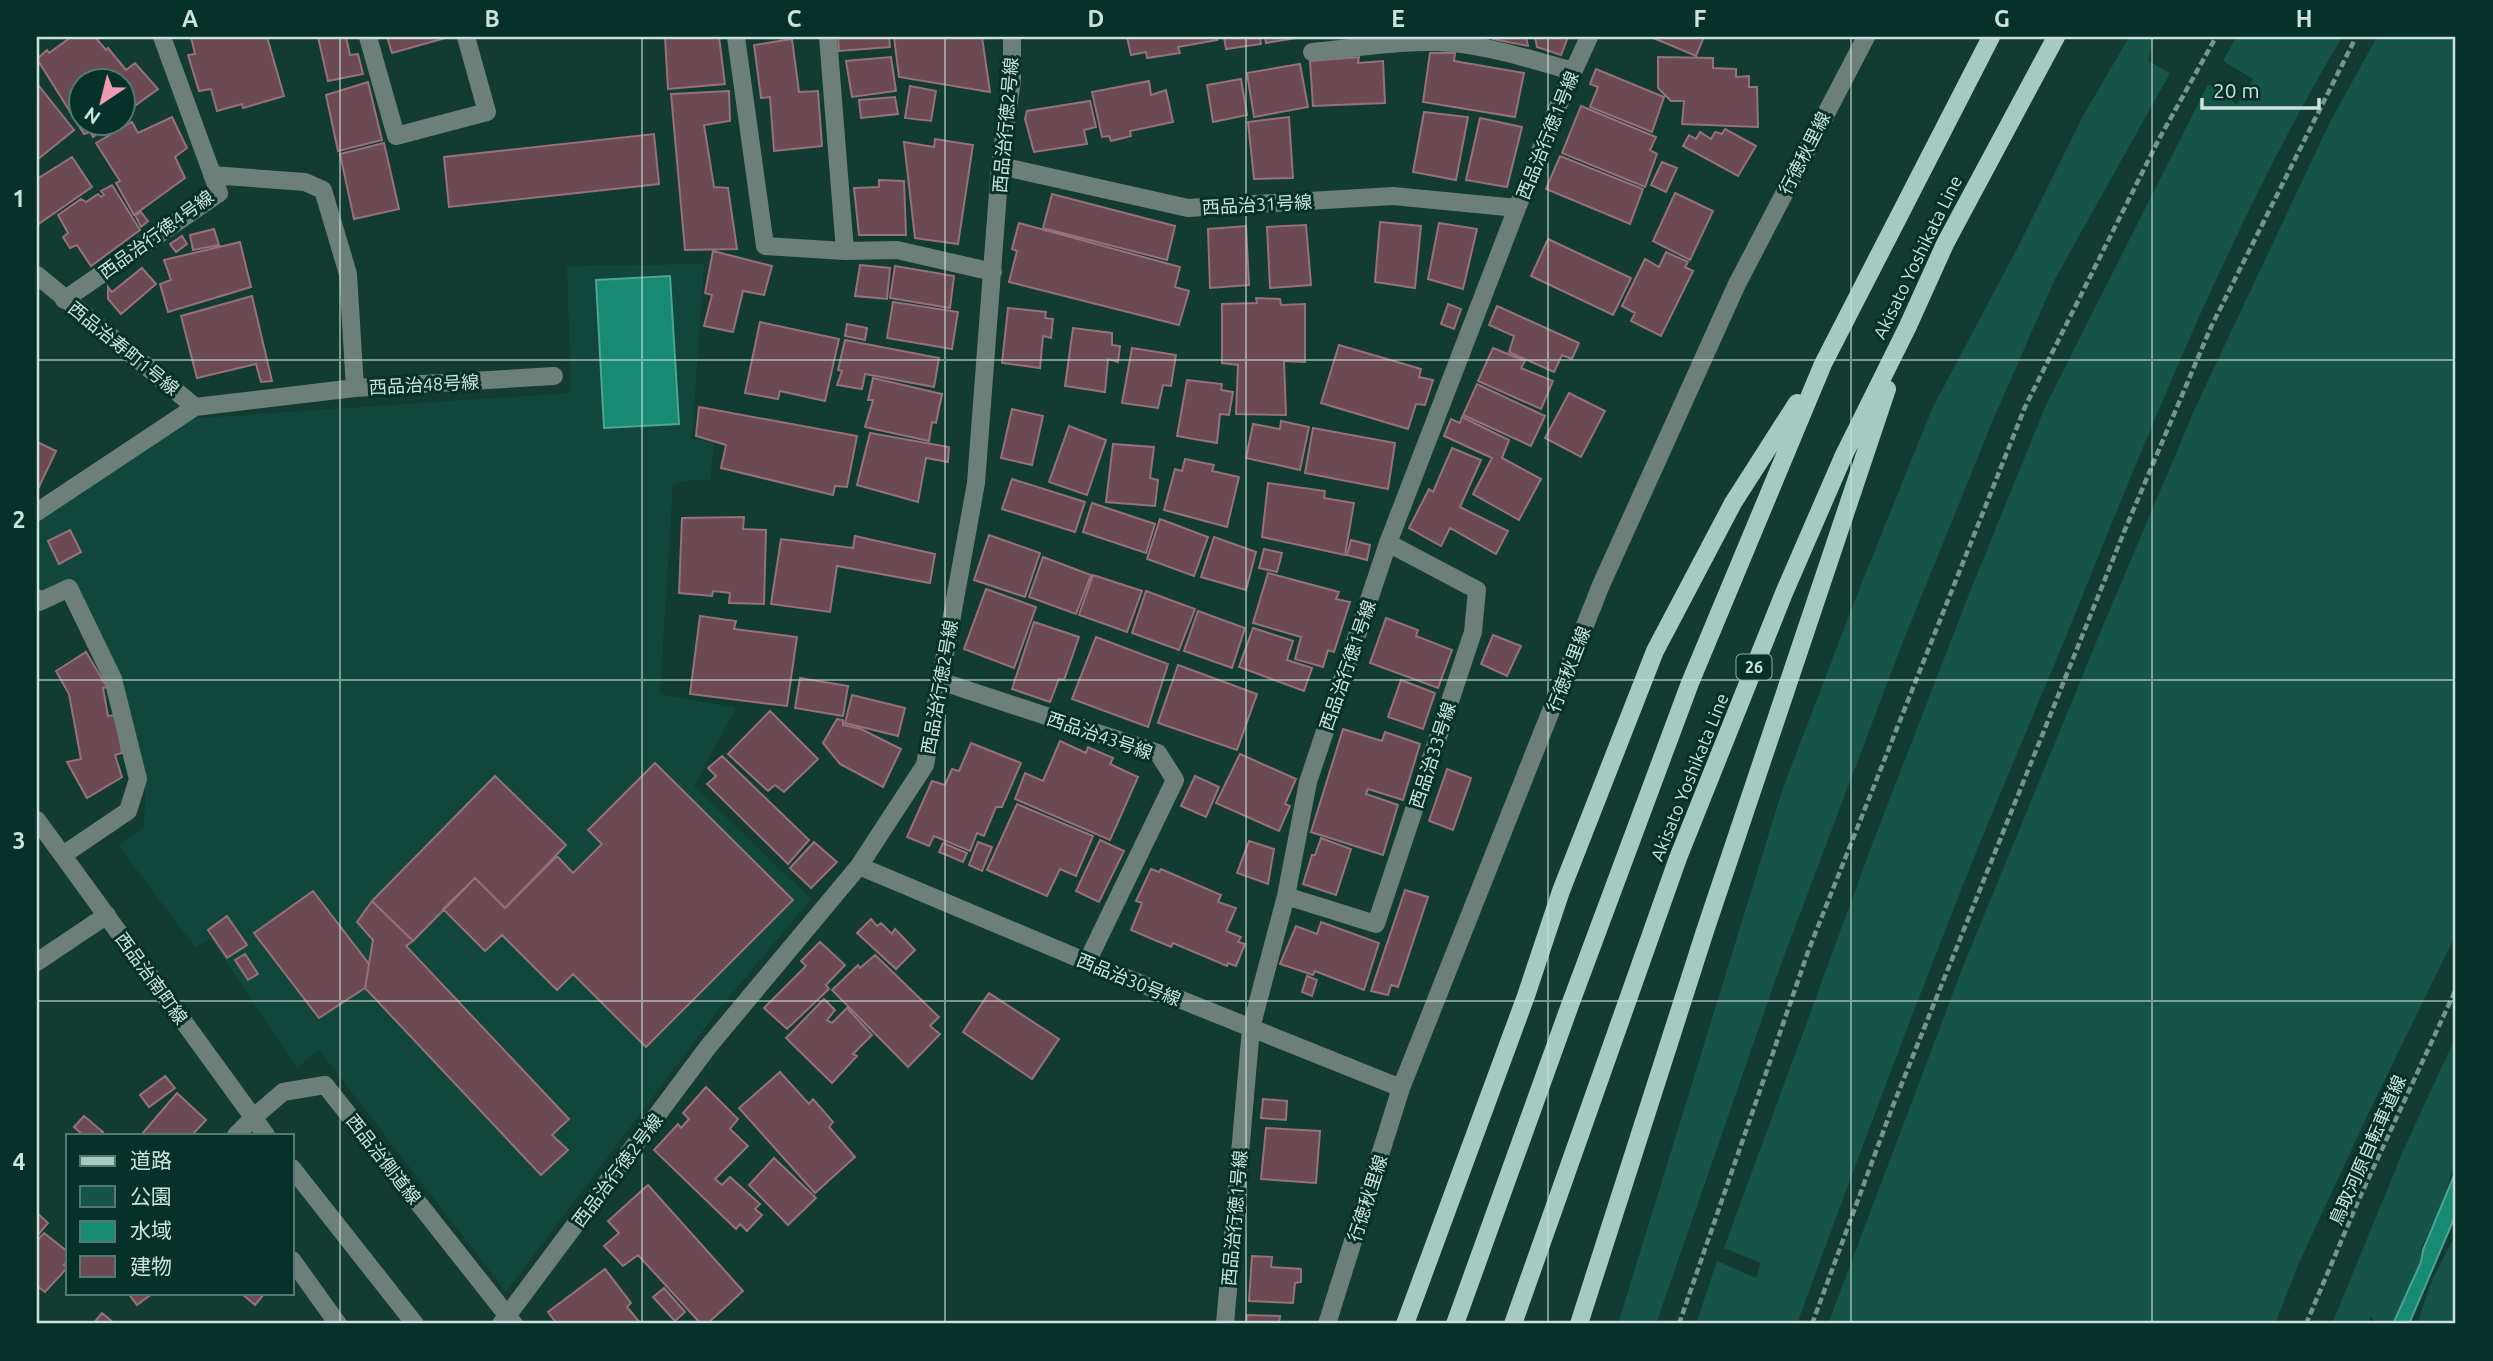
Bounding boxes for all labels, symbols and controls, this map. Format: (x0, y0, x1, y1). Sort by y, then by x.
text: A (182, 6, 198, 31)
text: B (484, 6, 500, 31)
text: C (787, 6, 802, 31)
text: D (1088, 6, 1104, 31)
text: E (1391, 6, 1405, 31)
text: F (1694, 6, 1707, 31)
text: G (1994, 6, 2010, 31)
text: H (2296, 6, 2312, 31)
street label: 西品治行徳2号線 (989, 56, 1021, 194)
north arrow (66, 66, 136, 136)
scale bar (2202, 66, 2320, 110)
street label: 西品治行徳1号線 (1512, 68, 1582, 202)
text: 20 m (2213, 78, 2260, 102)
text: N (80, 103, 104, 129)
street label: 行徳秋里線 (1775, 108, 1833, 198)
street label: Akisato Yoshikata Line (1869, 172, 1965, 342)
text: 1 (13, 186, 25, 211)
street label: 西品治行徳4号線 (95, 186, 217, 282)
street label: 西品治31号線 (1201, 191, 1313, 217)
street label: 西品治寿町1号線 (65, 297, 183, 399)
street label: 西品治48号線 (368, 371, 480, 397)
text: 2 (13, 507, 25, 532)
street label: 西品治行徳1号線 (1315, 597, 1379, 733)
street label: 西品治行徳2号線 (917, 618, 961, 756)
street label: 行徳秋里線 (1543, 623, 1593, 715)
road number: 26 (1736, 654, 1772, 680)
street label: Akisato Yoshikata Line (1646, 690, 1732, 864)
street label: 西品治33号線 (1405, 699, 1459, 811)
street label: 西品治43号線 (1045, 708, 1155, 762)
text: 3 (13, 828, 25, 853)
street label: 西品治南町線 (112, 928, 192, 1028)
street label: 西品治30号線 (1074, 949, 1184, 1009)
street label: 鳥取河原自転車道線 (2325, 1072, 2409, 1228)
street label: 西品治側道線 (343, 1110, 425, 1208)
street label: 西品治行徳2号線 (568, 1110, 666, 1230)
legend (66, 1134, 294, 1294)
text: 道路 (130, 1148, 172, 1172)
text: 4 (13, 1149, 26, 1174)
street label: 西品治行徳1号線 (1218, 1149, 1250, 1287)
street label: 行徳秋里線 (1344, 1152, 1390, 1244)
text: 公園 (130, 1184, 172, 1208)
text: 水域 (130, 1218, 172, 1242)
text: 建物 (130, 1254, 172, 1278)

